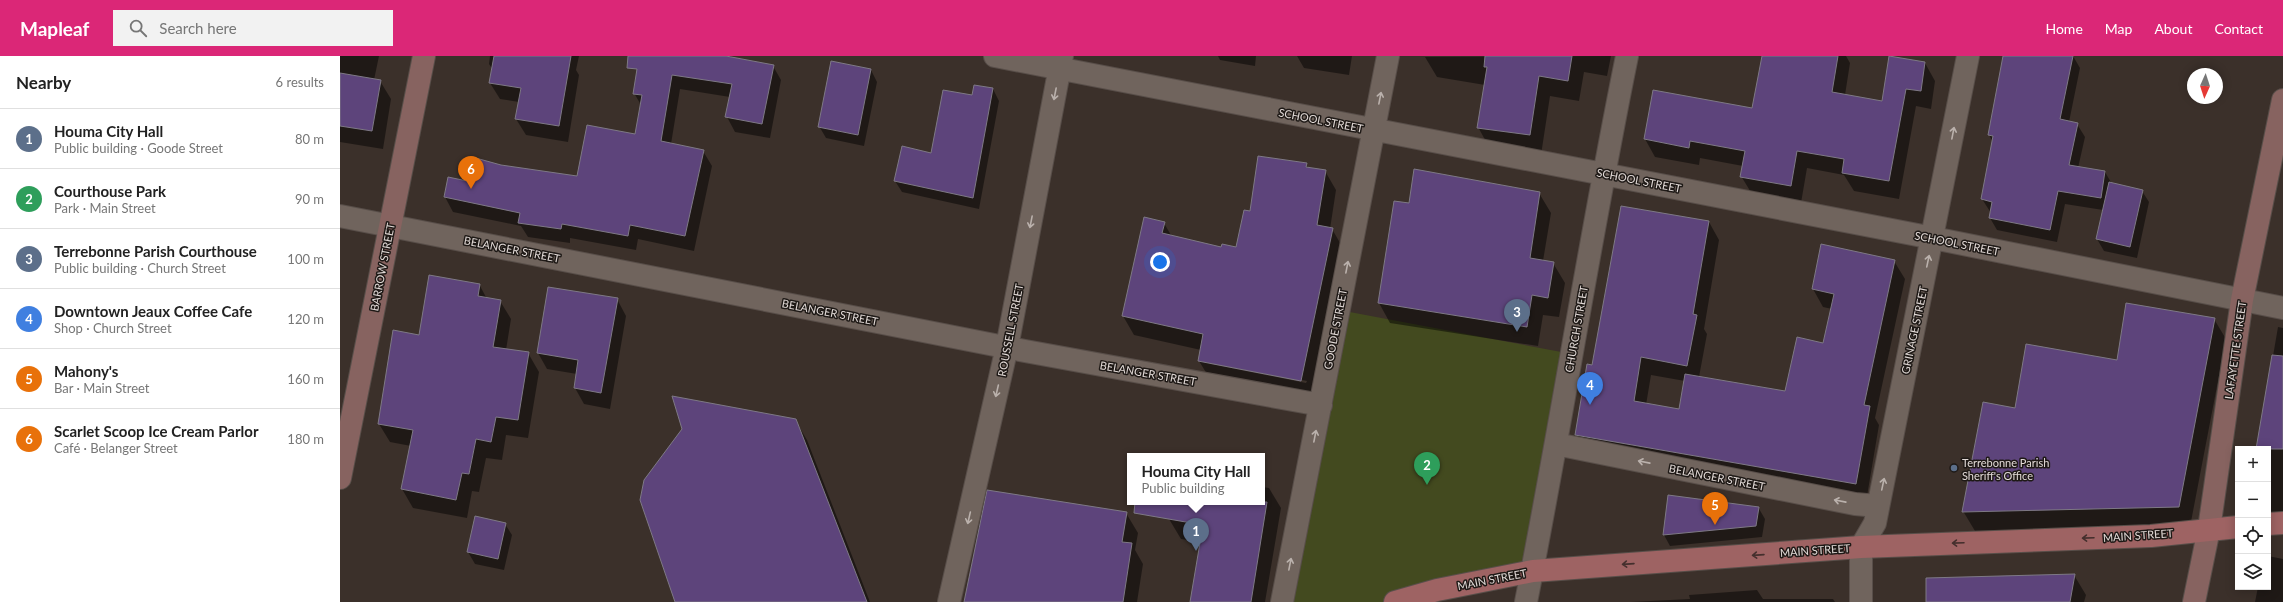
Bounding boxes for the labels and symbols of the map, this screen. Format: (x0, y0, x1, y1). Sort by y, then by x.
north arrow (2187, 68, 2223, 104)
one-way arrow (1050, 87, 1058, 100)
one-way arrow (1377, 92, 1385, 105)
street label: SCHOOL STREET (1278, 105, 1365, 135)
one-way arrow (1950, 127, 1958, 140)
pin: 6 (458, 156, 484, 189)
street label: SCHOOL STREET (1596, 165, 1683, 195)
one-way arrow (1026, 215, 1034, 228)
street label: BARROW STREET (367, 221, 397, 312)
street label: SCHOOL STREET (1914, 228, 2001, 258)
street label: BELANGER STREET (463, 233, 562, 265)
your location (1150, 252, 1170, 272)
one-way arrow (1925, 255, 1933, 268)
one-way arrow (1344, 261, 1352, 274)
street label: ROUSSELL STREET (995, 282, 1025, 378)
street label: CHURCH STREET (1562, 284, 1590, 373)
street label: GRINAGE STREET (1898, 284, 1930, 375)
street label: GOODE STREET (1321, 287, 1349, 370)
street label: BELANGER STREET (781, 296, 880, 328)
pin: 3 (1504, 299, 1530, 332)
street label: LAFAYETTE STREET (2222, 299, 2248, 400)
street label: BELANGER STREET (1099, 358, 1198, 388)
pin: 4 (1577, 372, 1603, 405)
one-way arrow (993, 384, 1001, 397)
one-way arrow (1311, 430, 1319, 443)
pin: 2 (1414, 452, 1440, 485)
place label: Terrebonne Parish Sheriff's Office (1962, 456, 2049, 482)
one-way arrow (1638, 458, 1651, 466)
street label: BELANGER STREET (1668, 461, 1767, 493)
marker: Terrebonne Parish Sheriff's Office (1949, 463, 1959, 473)
one-way arrow (1879, 478, 1887, 491)
pin: 5 (1702, 492, 1728, 525)
one-way arrow (1834, 497, 1847, 505)
one-way arrow (964, 511, 972, 524)
pin: 1 (1183, 518, 1209, 551)
street label: MAIN STREET (2102, 526, 2174, 544)
one-way arrow (2082, 535, 2095, 542)
one-way arrow (1952, 539, 1965, 547)
street label: MAIN STREET (1779, 541, 1851, 559)
one-way arrow (1752, 551, 1765, 558)
one-way arrow (1286, 558, 1294, 571)
one-way arrow (1622, 561, 1635, 568)
street label: MAIN STREET (1456, 566, 1528, 592)

